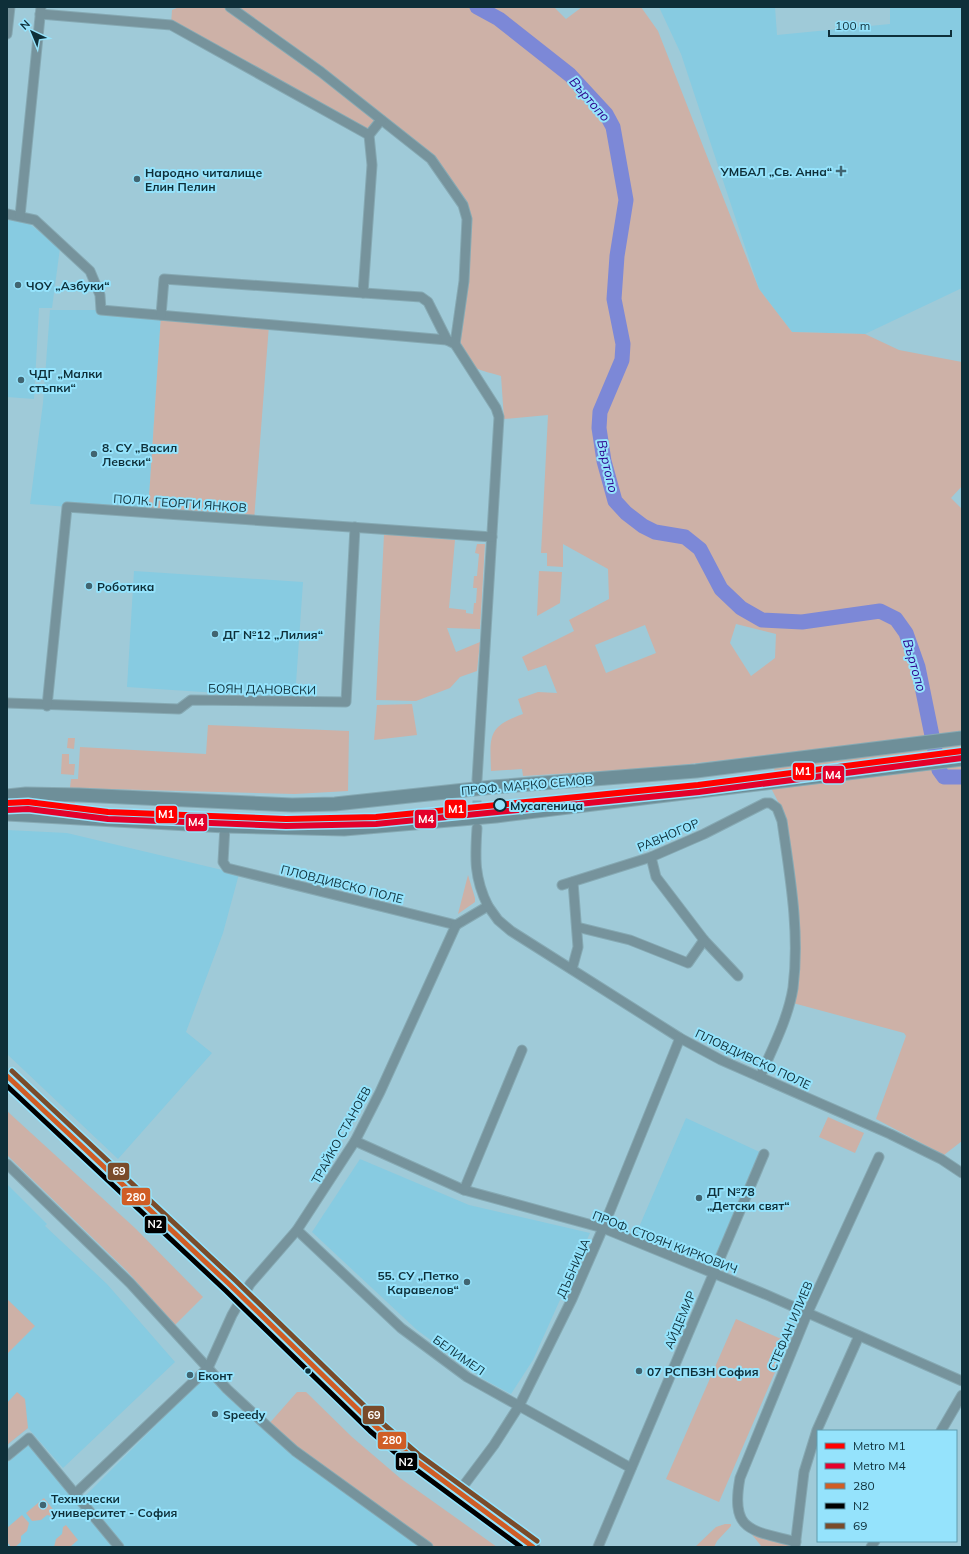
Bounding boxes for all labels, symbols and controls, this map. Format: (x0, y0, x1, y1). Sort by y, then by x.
north arrow (12, 12, 52, 52)
scale bar (829, 12, 951, 38)
text: N (17, 17, 33, 33)
text: 100 m (835, 18, 870, 33)
water label: Въртопо (566, 73, 614, 125)
place label: УМБАЛ „Св. Анна“ (720, 164, 832, 179)
place label: Народно читалище Елин Пелин (145, 165, 262, 194)
marker: УМБАЛ „Св. Анна“ (835, 165, 847, 177)
marker: Народно читалище Елин Пелин (132, 174, 142, 184)
place label: ЧОУ „Азбуки“ (26, 278, 110, 293)
marker: ЧОУ „Азбуки“ (13, 280, 23, 290)
place label: ЧДГ „Малки стъпки“ (29, 366, 103, 395)
marker: ЧДГ „Малки стъпки“ (16, 375, 26, 385)
water label: Въртопо (594, 438, 622, 494)
place label: 8. СУ „Васил Левски“ (102, 440, 177, 469)
marker: 8. СУ „Васил Левски“ (89, 449, 99, 459)
street label: ПОЛК. ГЕОРГИ ЯНКОВ (113, 491, 247, 515)
place label: Роботика (97, 579, 154, 594)
marker: Роботика (84, 581, 94, 591)
place label: ДГ №12 „Лилия“ (223, 627, 323, 642)
marker: ДГ №12 „Лилия“ (210, 629, 220, 639)
water label: Въртопо (900, 637, 930, 693)
street label: БОЯН ДАНОВСКИ (208, 681, 316, 697)
line badge: M1 (792, 762, 815, 781)
text: M1 (795, 764, 811, 778)
line badge: M4 (822, 765, 845, 784)
text: M4 (825, 768, 841, 782)
street label: ПРОФ. МАРКО СЕМОВ (460, 772, 594, 798)
marker: Мусагеница (493, 798, 507, 812)
place label: Мусагеница (510, 798, 583, 813)
line badge: M1 (444, 799, 467, 819)
text: M1 (448, 802, 464, 816)
line badge: M1 (155, 805, 178, 824)
text: M1 (158, 807, 174, 821)
line badge: M4 (414, 809, 437, 829)
text: M4 (418, 812, 434, 826)
line badge: M4 (185, 813, 208, 832)
text: M4 (188, 815, 204, 829)
street label: РАВНОГОР (635, 815, 701, 855)
street label: ПЛОВДИВСКО ПОЛЕ (279, 862, 405, 906)
street label: ПЛОВДИВСКО ПОЛЕ (693, 1026, 813, 1092)
street label: ТРАЙКО СТАНОЕВ (308, 1084, 374, 1186)
line badge: 69 (107, 1162, 130, 1181)
text: 69 (112, 1164, 126, 1178)
place label: ДГ №78 „Детски свят“ (707, 1184, 790, 1213)
line badge: 280 (121, 1187, 151, 1206)
text: 280 (126, 1190, 146, 1204)
marker: ДГ №78 „Детски свят“ (694, 1193, 704, 1203)
street label: ПРОФ. СТОЯН КИРКОВИЧ (590, 1207, 740, 1277)
line badge: N2 (144, 1215, 167, 1234)
text: N2 (148, 1217, 163, 1231)
street label: ДЪБНИЦА (553, 1236, 593, 1300)
place label: 55. СУ „Петко Каравелов“ (377, 1268, 459, 1297)
marker: 55. СУ „Петко Каравелов“ (462, 1277, 472, 1287)
street label: СТЕФАН ИЛИЕВ (764, 1279, 816, 1373)
street label: АЙДЕМИР (661, 1289, 699, 1351)
street label: БЕЛИМЕЛ (430, 1332, 488, 1378)
place label: 07 РСПБЗН София (647, 1364, 759, 1379)
unlabelled marker (303, 1366, 313, 1376)
marker: 07 РСПБЗН София (634, 1366, 644, 1376)
place label: Еконт (198, 1368, 233, 1383)
marker: Еконт (185, 1370, 195, 1380)
line badge: 69 (362, 1405, 385, 1425)
place label: Speedy (223, 1407, 266, 1422)
text: 69 (367, 1408, 381, 1422)
marker: Speedy (210, 1409, 220, 1419)
legend (817, 1430, 957, 1542)
line badge: 280 (377, 1431, 407, 1450)
text: 280 (382, 1433, 402, 1447)
text: Metro M1 (853, 1438, 906, 1453)
line badge: N2 (395, 1452, 418, 1471)
text: N2 (399, 1455, 414, 1469)
text: Metro M4 (853, 1458, 906, 1473)
text: 280 (853, 1478, 875, 1493)
place label: Технически университет - София (51, 1491, 177, 1520)
text: N2 (853, 1498, 869, 1513)
marker: Технически университет - София (38, 1500, 48, 1510)
text: 69 (853, 1518, 867, 1533)

